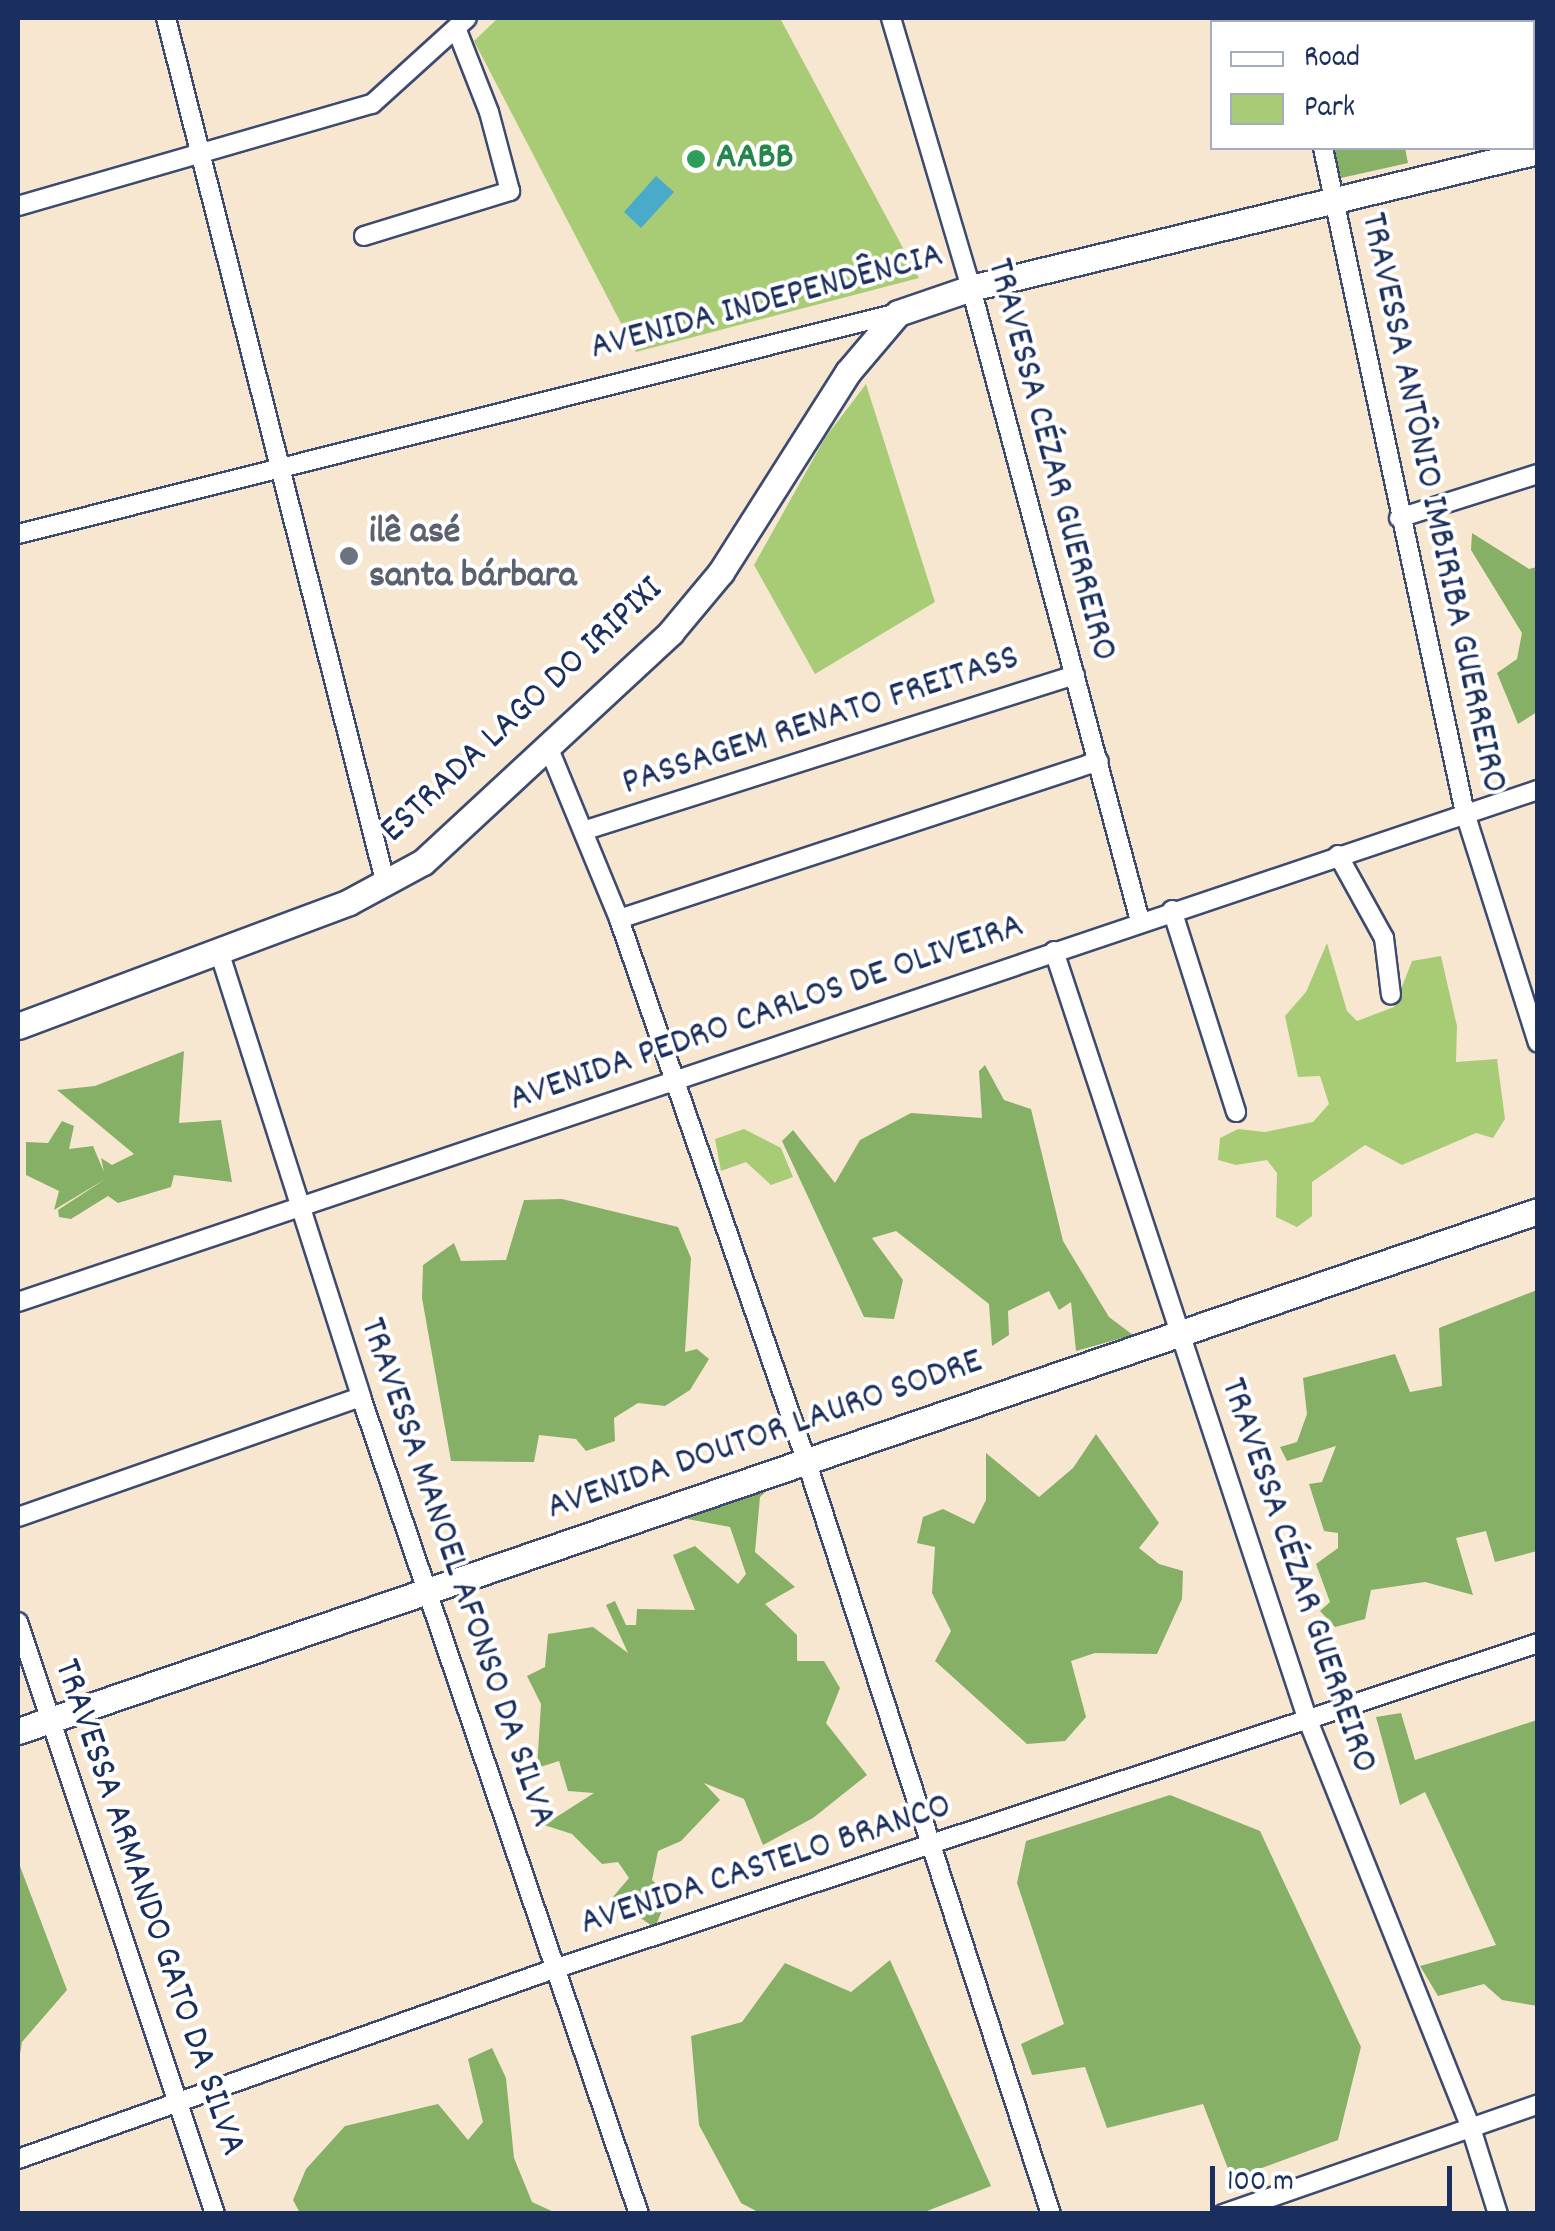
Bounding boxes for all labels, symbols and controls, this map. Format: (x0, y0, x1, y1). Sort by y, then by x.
legend (1210, 20, 1535, 150)
text: Road (1304, 38, 1360, 81)
text: Park (1304, 88, 1355, 131)
place label: AABB (716, 136, 794, 182)
marker: AABB (685, 148, 707, 170)
street label: TRAVESSA ANTÔNIO IMBIRIBA GUERREIRO (1348, 209, 1516, 797)
street label: AVENIDA INDEPENDÊNCIA (586, 234, 948, 372)
street label: TRAVESSA CÉZAR GUERREIRO (974, 254, 1126, 666)
place label: ilê asé santa bárbara (369, 511, 577, 600)
marker: ilê asé santa bárbara (338, 545, 360, 567)
street label: ESTRADA LAGO DO IRIPIXI (372, 568, 674, 854)
street label: PASSAGEM RENATO FREITASS (617, 636, 1025, 808)
street label: AVENIDA PEDRO CARLOS DE OLIVEIRA (504, 904, 1030, 1124)
street label: TRAVESSA MANOEL AFONSO DA SILVA (347, 1312, 565, 1834)
street label: AVENIDA DOUTOR LAURO SODRE (541, 1340, 989, 1532)
street label: TRAVESSA CÉZAR GUERREIRO (1208, 1372, 1386, 1780)
street label: TRAVESSA ARMANDO GATO DA SILVA (41, 1654, 255, 2162)
street label: AVENIDA CASTELO BRANCO (575, 1784, 957, 1948)
scale bar (1215, 2146, 1458, 2208)
text: 100 m (1227, 2162, 1294, 2205)

